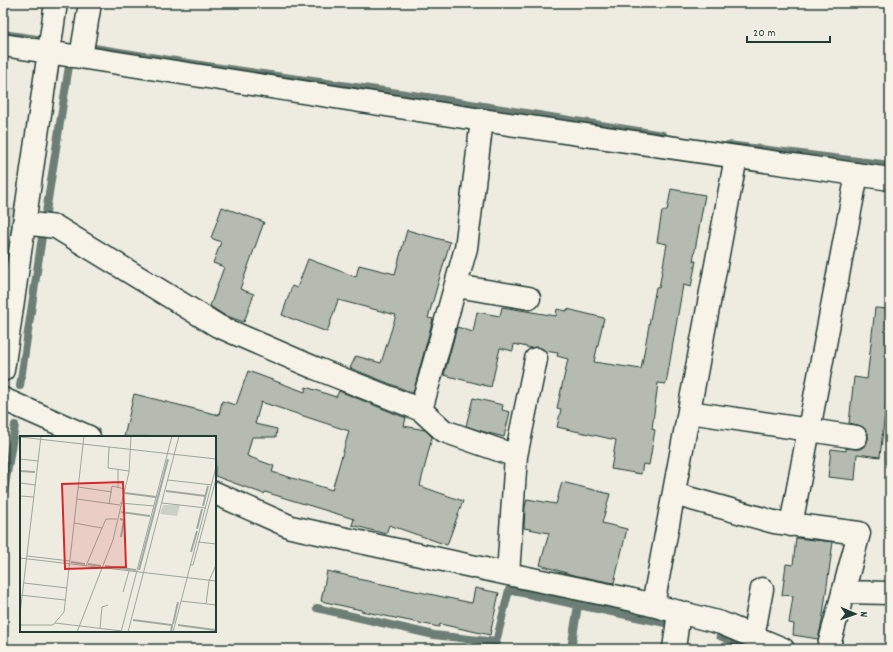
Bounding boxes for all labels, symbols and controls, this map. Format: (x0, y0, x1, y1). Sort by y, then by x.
scale bar (747, 18, 830, 44)
text: 20 m (753, 25, 776, 42)
inset map (20, 436, 216, 632)
north arrow (835, 594, 875, 634)
text: N (855, 611, 871, 618)

